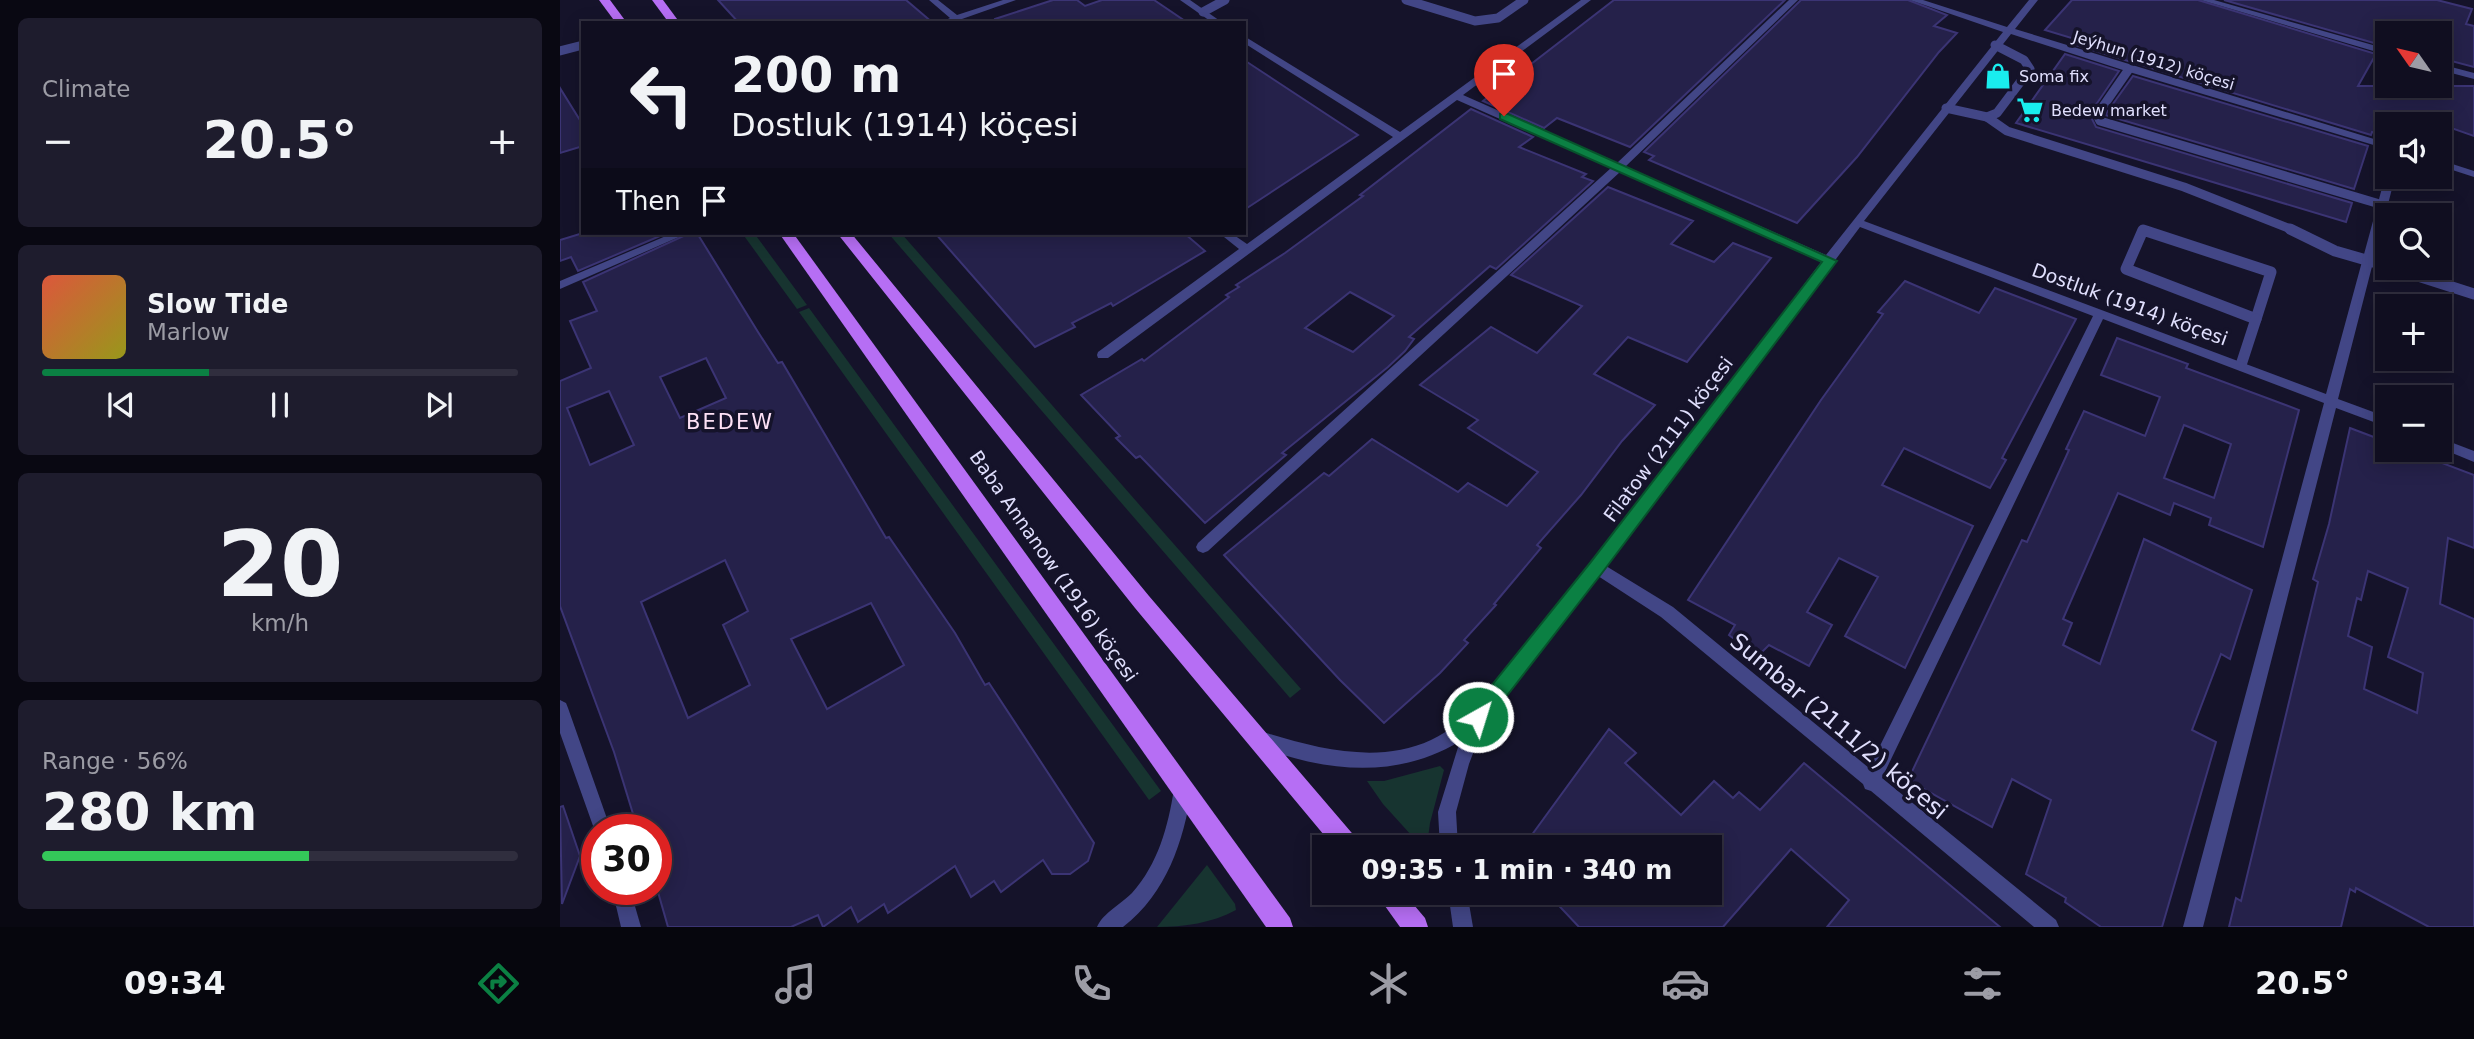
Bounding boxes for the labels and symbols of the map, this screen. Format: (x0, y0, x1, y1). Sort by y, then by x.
north arrow (2375, 21, 2452, 98)
street label: Jeýhun (1912) köçesi (2070, 27, 2237, 94)
pin (1474, 44, 1534, 116)
shop icon: Soma fix (1983, 61, 2013, 91)
place label: Soma fix (2019, 67, 2089, 86)
supermarket icon: Bedew market (2015, 95, 2045, 125)
place label: Bedew market (2051, 101, 2167, 120)
street label: Dostluk (1914) köçesi (2029, 258, 2231, 350)
street label: Filatow (2111) köçesi (1599, 352, 1737, 526)
district label: BEDEW (686, 410, 774, 434)
street label: Baba Annanow (1916) köçesi (966, 446, 1142, 686)
street label: Sumbar (2111/2) köçesi (1725, 628, 1953, 824)
position arrow (1441, 680, 1515, 754)
speed limit sign: 30 (581, 814, 672, 905)

